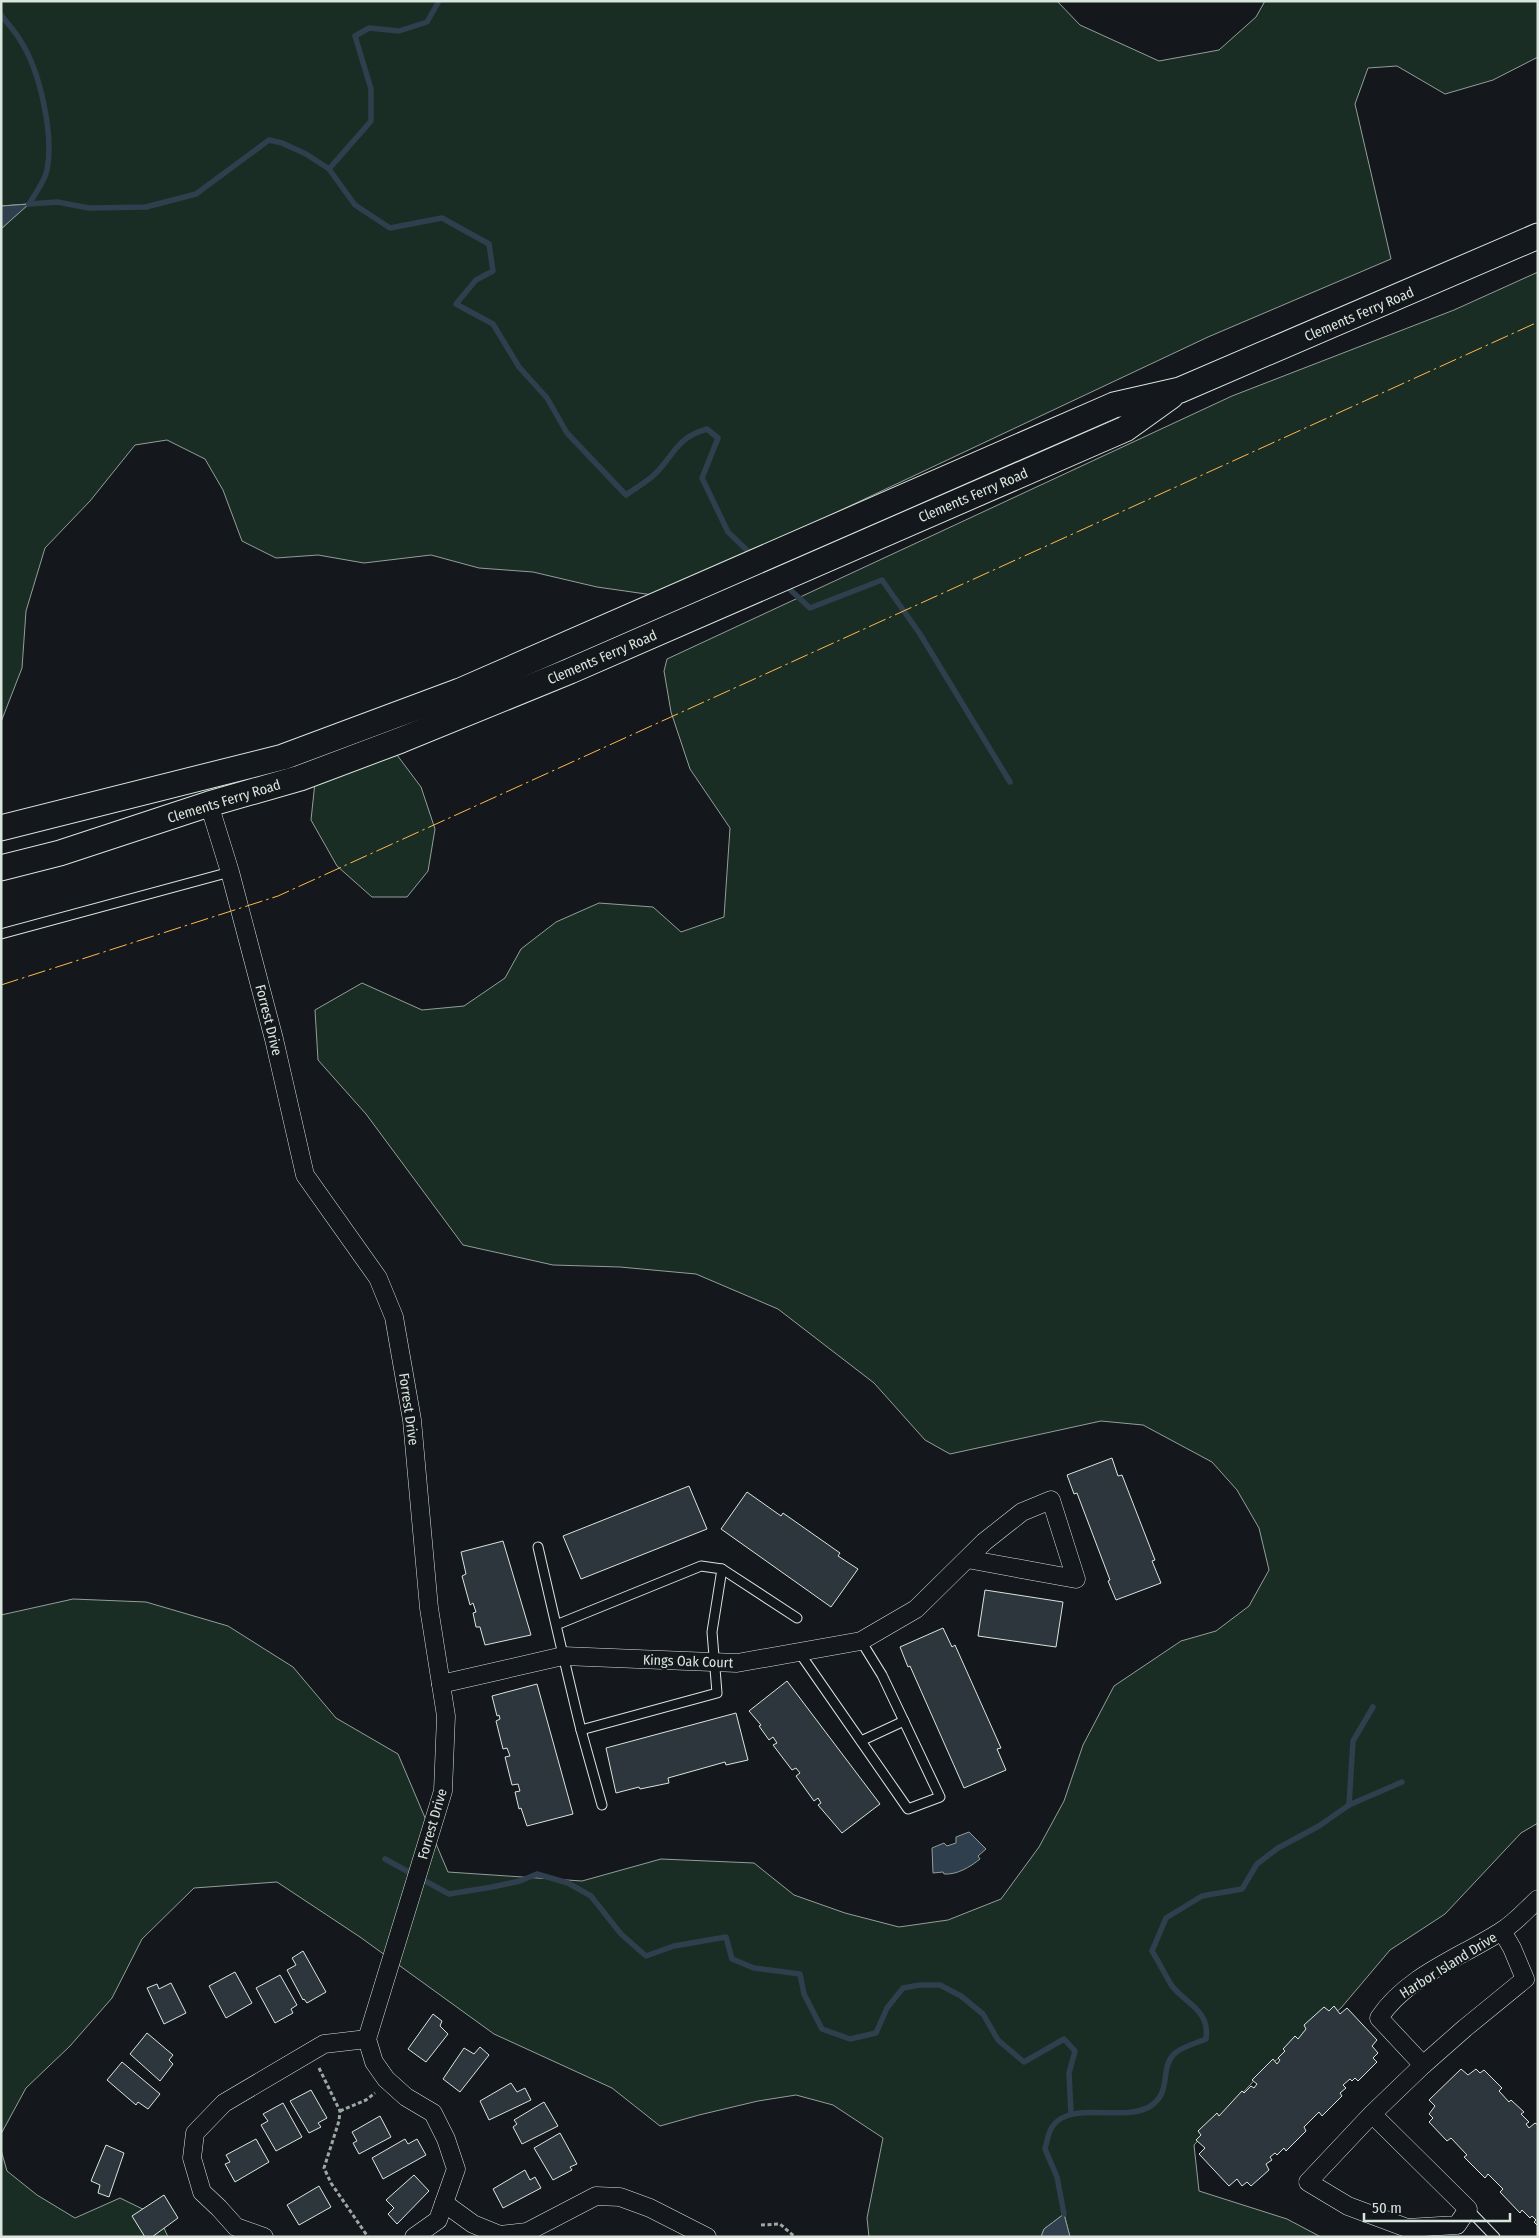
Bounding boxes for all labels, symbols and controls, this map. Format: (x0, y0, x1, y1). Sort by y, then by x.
street label: Clements Ferry Road (1302, 284, 1417, 345)
street label: Clements Ferry Road (916, 465, 1031, 526)
street label: Clements Ferry Road (545, 627, 660, 688)
street label: Clements Ferry Road (166, 776, 283, 827)
street label: Forrest Drive (251, 983, 286, 1058)
street label: Forrest Drive (395, 1372, 422, 1446)
street label: Kings Oak Court (643, 1651, 734, 1672)
street label: Forrest Drive (414, 1787, 451, 1861)
street label: Harbor Island Drive (1397, 1929, 1500, 2002)
scale bar (1364, 2190, 1510, 2222)
text: 50 m (1372, 2199, 1402, 2217)

